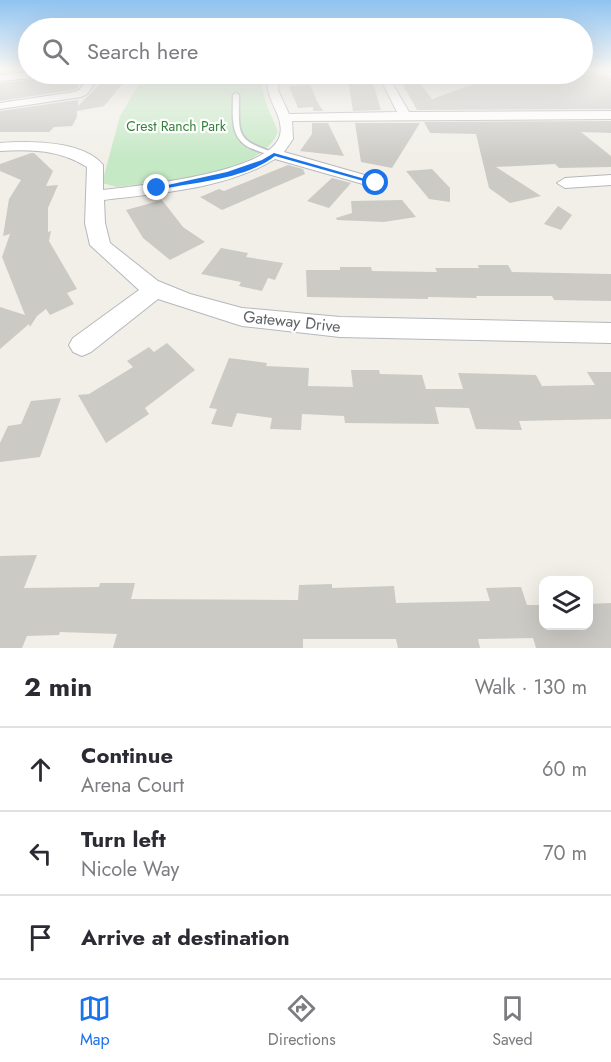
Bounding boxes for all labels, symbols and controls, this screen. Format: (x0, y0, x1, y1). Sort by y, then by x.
search box (18, 18, 593, 84)
icon: search (39, 35, 72, 68)
text: Search here (87, 35, 198, 67)
park label: Crest Ranch Park (126, 116, 227, 136)
route start (362, 169, 388, 195)
route end (143, 174, 169, 200)
street label: Gateway Drive (242, 305, 342, 338)
map controls (539, 576, 593, 630)
button: layers (539, 576, 593, 630)
text: 2 min (24, 668, 92, 706)
text: Walk · 130 m (475, 673, 587, 702)
text: Continue (81, 739, 173, 771)
icon: ahead (24, 753, 57, 786)
text: 60 m (542, 755, 587, 784)
text: Arena Court (81, 771, 184, 800)
text: Turn left (81, 823, 166, 855)
icon: left (24, 837, 57, 870)
text: 70 m (543, 839, 587, 868)
text: Nicole Way (81, 855, 179, 884)
icon: arrive (24, 921, 57, 954)
text: Arrive at destination (81, 921, 290, 953)
tab: Map (78, 992, 111, 1051)
tab: Directions (268, 992, 336, 1051)
tab: Saved (492, 992, 533, 1051)

